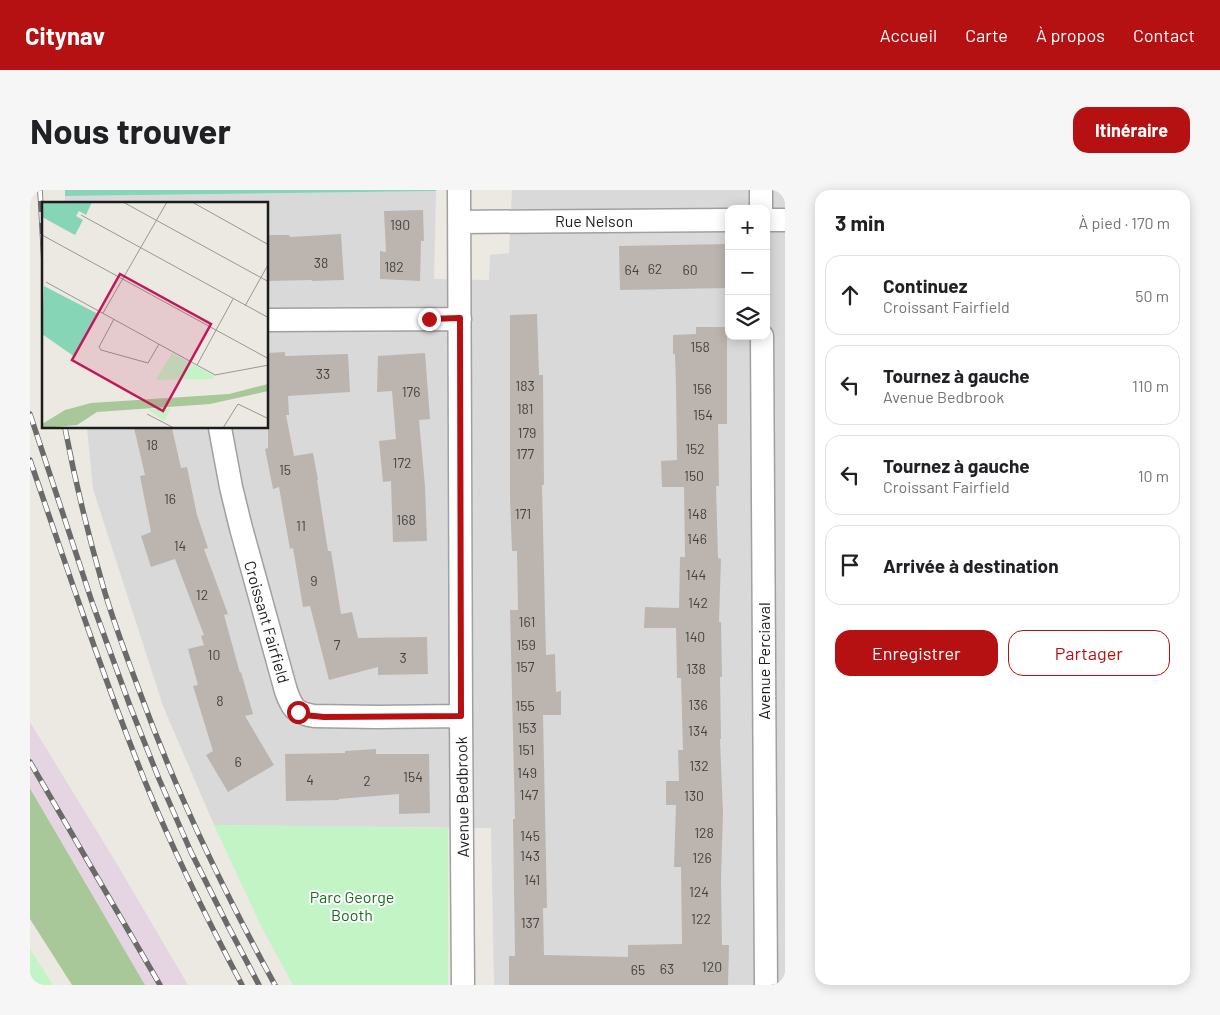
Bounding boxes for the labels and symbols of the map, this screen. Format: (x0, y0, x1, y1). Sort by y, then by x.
inset map (42, 202, 269, 429)
street label: Rue Nelson (555, 211, 633, 230)
house number: 190 (390, 216, 410, 233)
house number: 38 (314, 254, 328, 271)
house number: 182 (384, 258, 404, 275)
house number: 62 (648, 260, 662, 277)
house number: 64 (625, 261, 639, 278)
house number: 60 (682, 261, 698, 278)
route end (418, 308, 441, 331)
house number: 158 (690, 338, 710, 355)
house number: 33 (316, 365, 330, 382)
house number: 183 (515, 377, 535, 394)
house number: 156 (692, 380, 712, 397)
house number: 176 (402, 383, 420, 400)
house number: 181 (517, 400, 533, 417)
house number: 154 (693, 406, 713, 423)
house number: 179 (518, 424, 536, 441)
house number: 18 (146, 436, 158, 453)
house number: 152 (685, 440, 705, 457)
house number: 177 (516, 445, 534, 462)
house number: 172 (392, 454, 412, 471)
house number: 15 (279, 461, 291, 478)
house number: 150 (684, 467, 704, 484)
house number: 16 (164, 490, 176, 507)
house number: 171 (515, 505, 531, 522)
house number: 148 (687, 505, 707, 522)
house number: 168 (396, 511, 416, 528)
house number: 11 (296, 517, 306, 534)
house number: 146 (687, 530, 707, 547)
house number: 14 (174, 537, 186, 554)
street label: Croissant Fairfield (241, 558, 294, 685)
house number: 144 (686, 566, 706, 583)
house number: 9 (310, 572, 318, 589)
house number: 12 (196, 586, 208, 603)
house number: 142 (688, 594, 708, 611)
street label: Avenue Perciaval (754, 602, 773, 720)
house number: 161 (519, 613, 535, 630)
house number: 140 (685, 628, 705, 645)
house number: 7 (334, 636, 341, 653)
house number: 159 (516, 636, 536, 653)
house number: 10 (208, 646, 220, 663)
house number: 3 (399, 649, 407, 666)
house number: 157 (516, 658, 535, 675)
house number: 138 (686, 660, 706, 677)
house number: 8 (216, 692, 224, 709)
house number: 136 (688, 696, 708, 713)
house number: 155 (515, 697, 535, 714)
route start (287, 701, 310, 724)
house number: 153 (517, 719, 537, 736)
house number: 134 (688, 722, 708, 739)
street label: Avenue Bedbrook (451, 736, 472, 858)
house number: 151 (518, 741, 534, 758)
house number: 6 (234, 753, 242, 770)
house number: 132 (689, 757, 709, 774)
house number: 149 (517, 764, 537, 781)
house number: 154 (403, 768, 423, 785)
house number: 4 (306, 771, 314, 788)
house number: 2 (363, 772, 371, 789)
house number: 147 (520, 786, 539, 803)
house number: 130 (684, 787, 704, 804)
house number: 128 (694, 824, 714, 841)
house number: 145 (520, 827, 540, 844)
house number: 143 (520, 847, 540, 864)
house number: 126 (692, 849, 712, 866)
house number: 141 (524, 871, 540, 888)
house number: 124 (689, 883, 709, 900)
park label: Parc George Booth (310, 887, 394, 924)
house number: 122 (691, 910, 711, 927)
house number: 137 (521, 914, 540, 931)
house number: 120 (702, 958, 722, 975)
house number: 63 (660, 960, 674, 977)
house number: 65 (631, 961, 645, 978)

